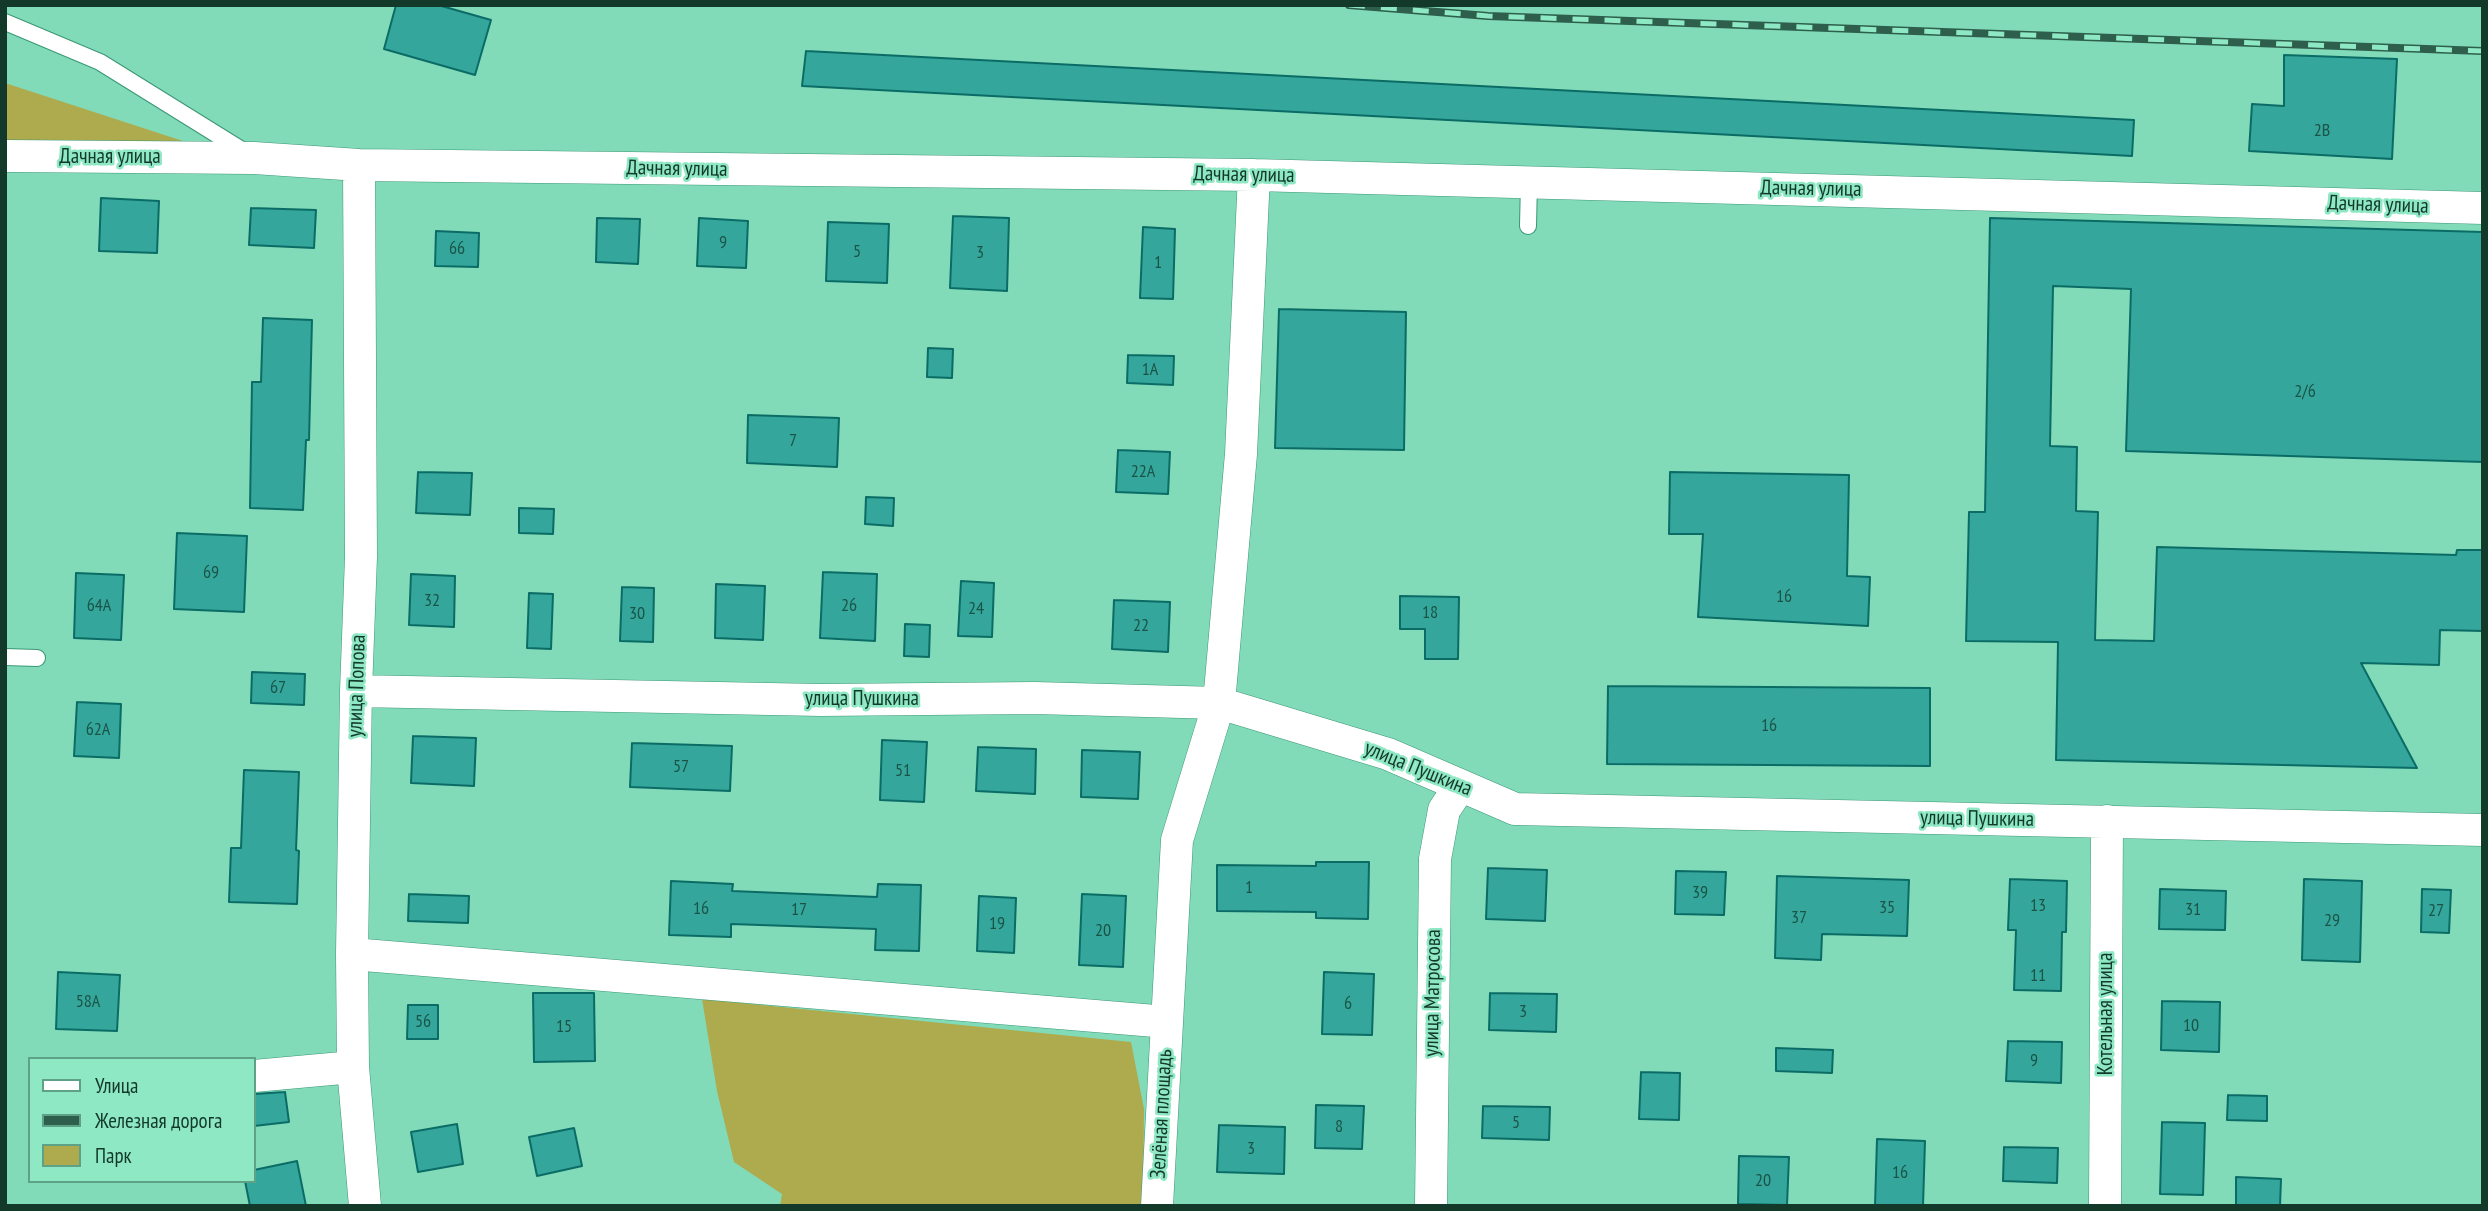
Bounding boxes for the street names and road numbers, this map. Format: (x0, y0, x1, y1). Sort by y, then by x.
street label: Дачная улица (59, 144, 161, 170)
street label: Дачная улица (626, 156, 728, 182)
street label: Дачная улица (1193, 162, 1295, 188)
street label: Дачная улица (1760, 176, 1862, 202)
street label: Дачная улица (2327, 191, 2429, 219)
street label: улица Попова (343, 634, 371, 738)
street label: улица Пушкина (805, 686, 919, 712)
street label: улица Пушкина (1361, 736, 1475, 802)
street label: улица Пушкина (1920, 805, 2034, 833)
street label: улица Матросова (1419, 929, 1447, 1057)
street label: Котельная улица (2093, 953, 2119, 1075)
street label: Зелёная площадь (1146, 1049, 1178, 1179)

